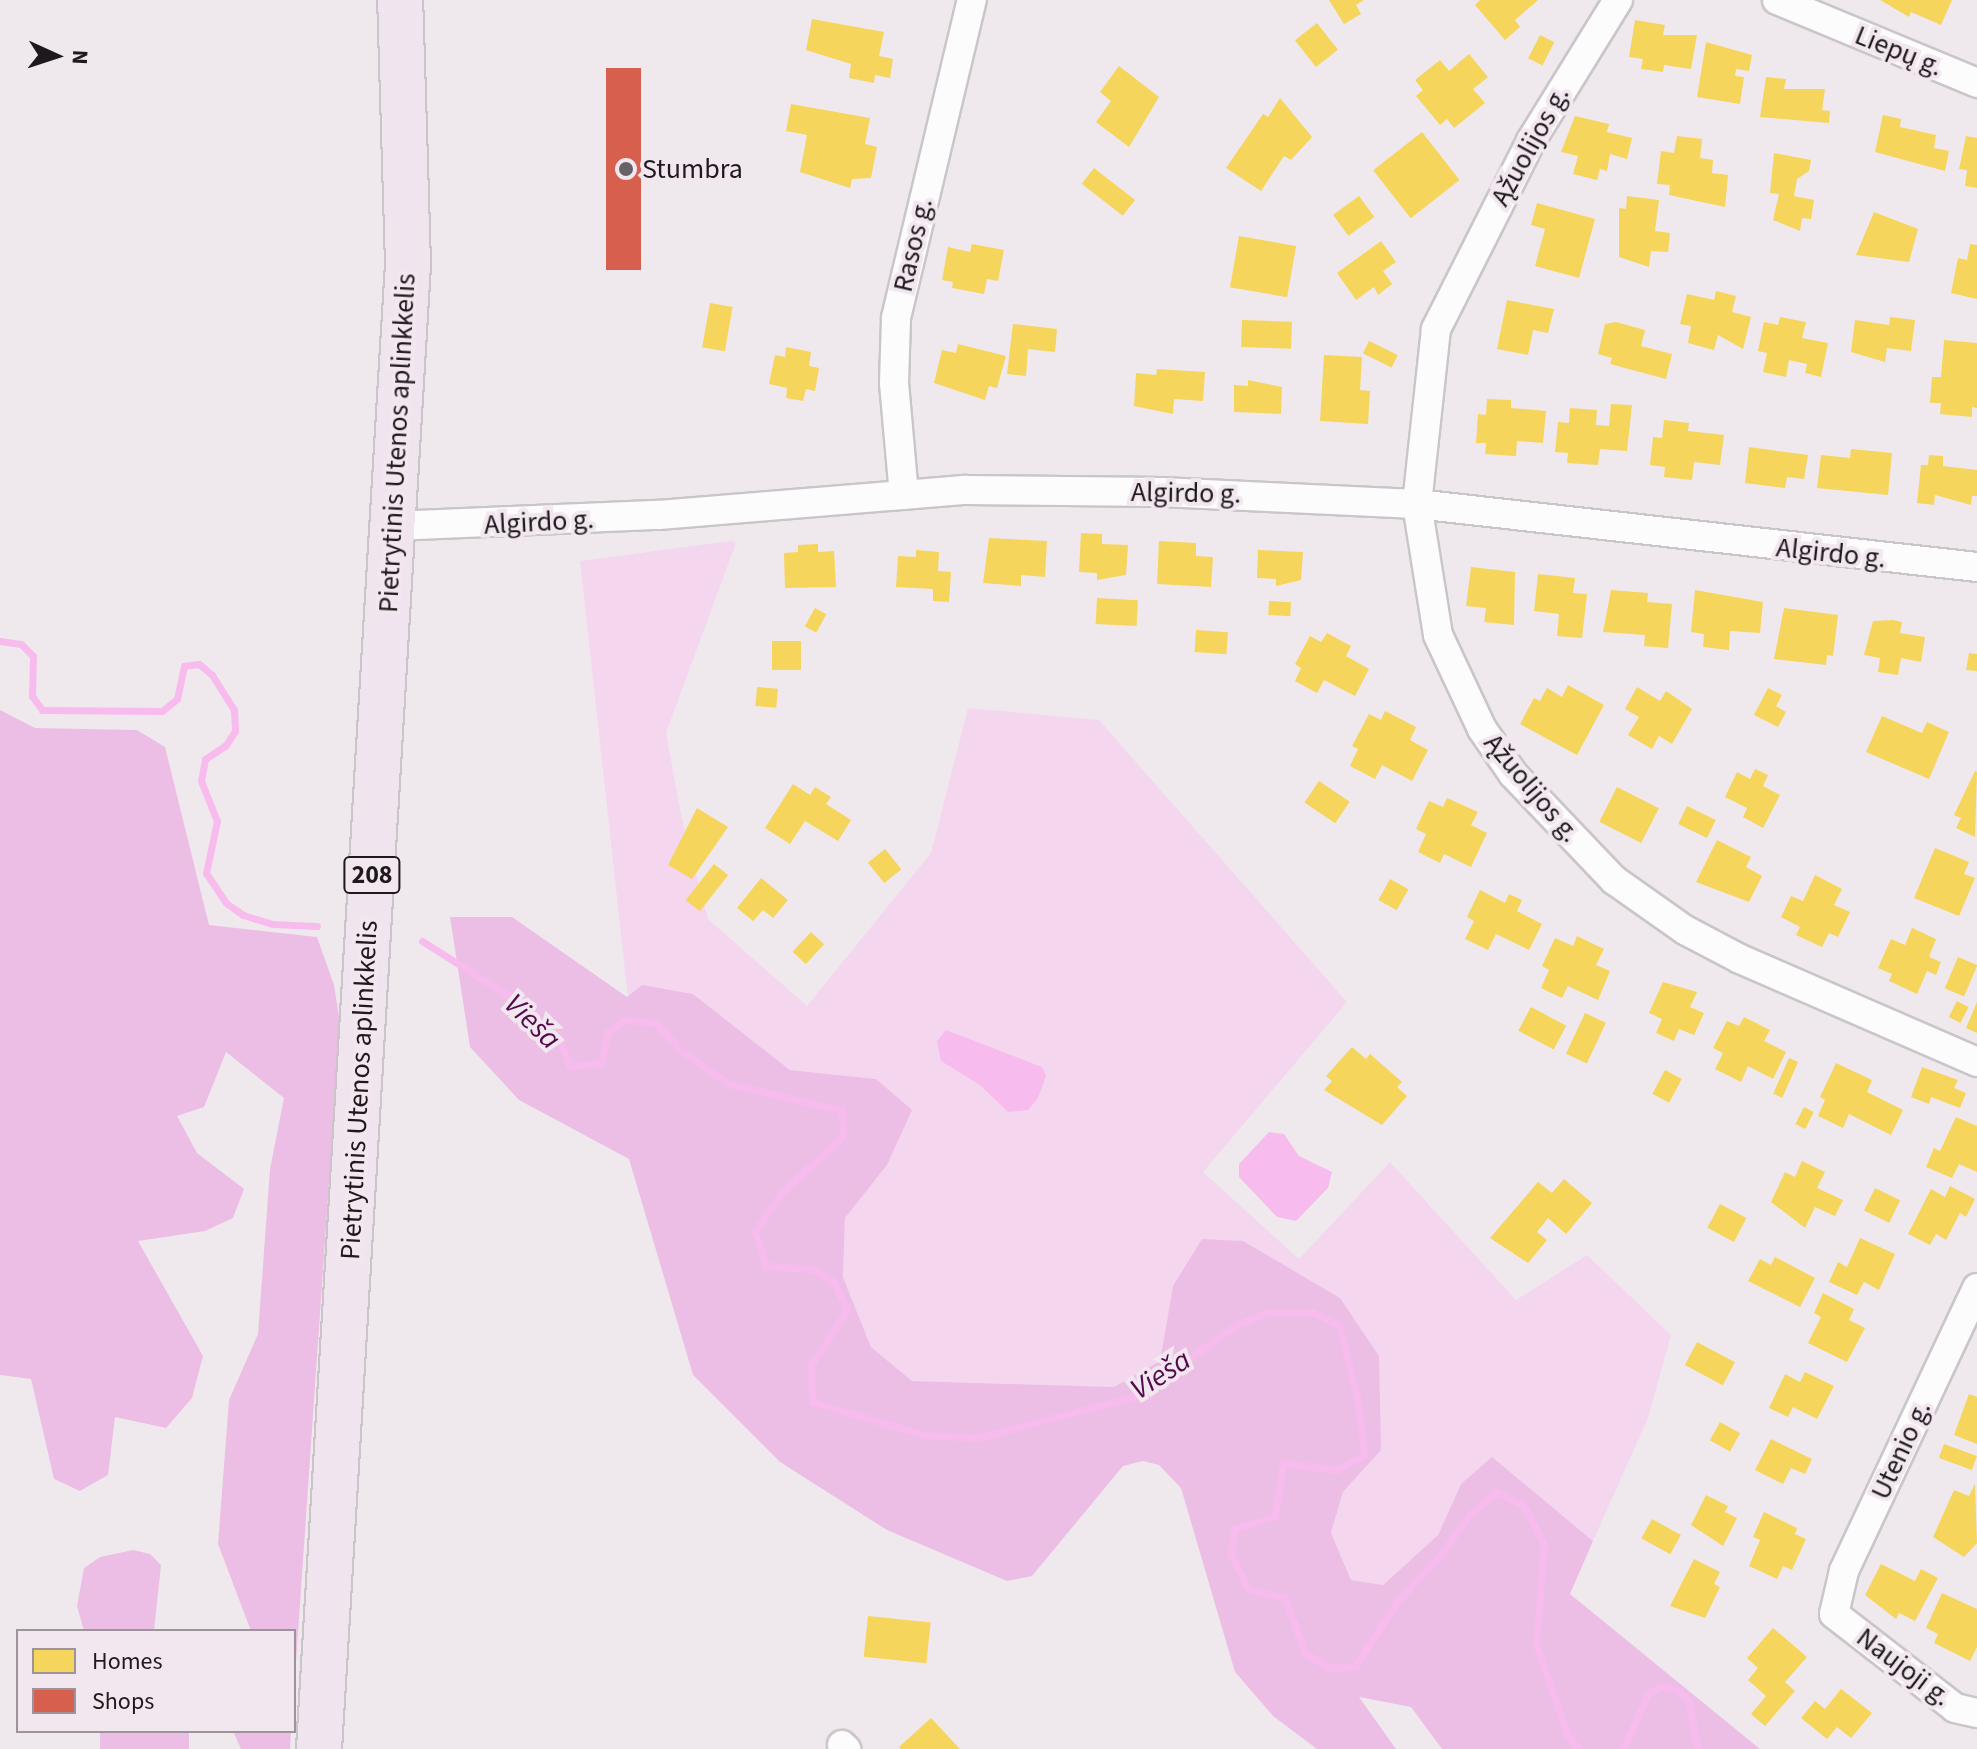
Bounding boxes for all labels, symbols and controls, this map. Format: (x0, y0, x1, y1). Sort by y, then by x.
north arrow (16, 16, 96, 96)
street label: Liepų g. (1850, 18, 1948, 84)
text: N (64, 49, 96, 65)
street label: Ąžuolijos g. (1483, 80, 1577, 212)
place label: Stumbra (642, 152, 743, 186)
marker: Stumbra (617, 160, 635, 178)
street label: Rasos g. (886, 195, 940, 295)
street label: Pietrytinis Utenos aplinkkelis (371, 272, 423, 614)
street label: Algirdo g. (1131, 475, 1241, 511)
street label: Algirdo g. (483, 502, 595, 542)
street label: Algirdo g. (1774, 531, 1888, 575)
street label: Ąžuolijos g. (1477, 727, 1587, 849)
road number: 208 (342, 853, 402, 897)
street label: Pietrytinis Utenos aplinkkelis (333, 919, 385, 1261)
water label: Vieša (496, 987, 568, 1057)
water label: Vieša (1124, 1342, 1198, 1408)
street label: Utenio g. (1864, 1395, 1938, 1505)
street label: Naujoji g. (1850, 1620, 1958, 1714)
legend (16, 1629, 296, 1733)
text: Homes (92, 1644, 163, 1679)
text: Shops (92, 1684, 154, 1719)

